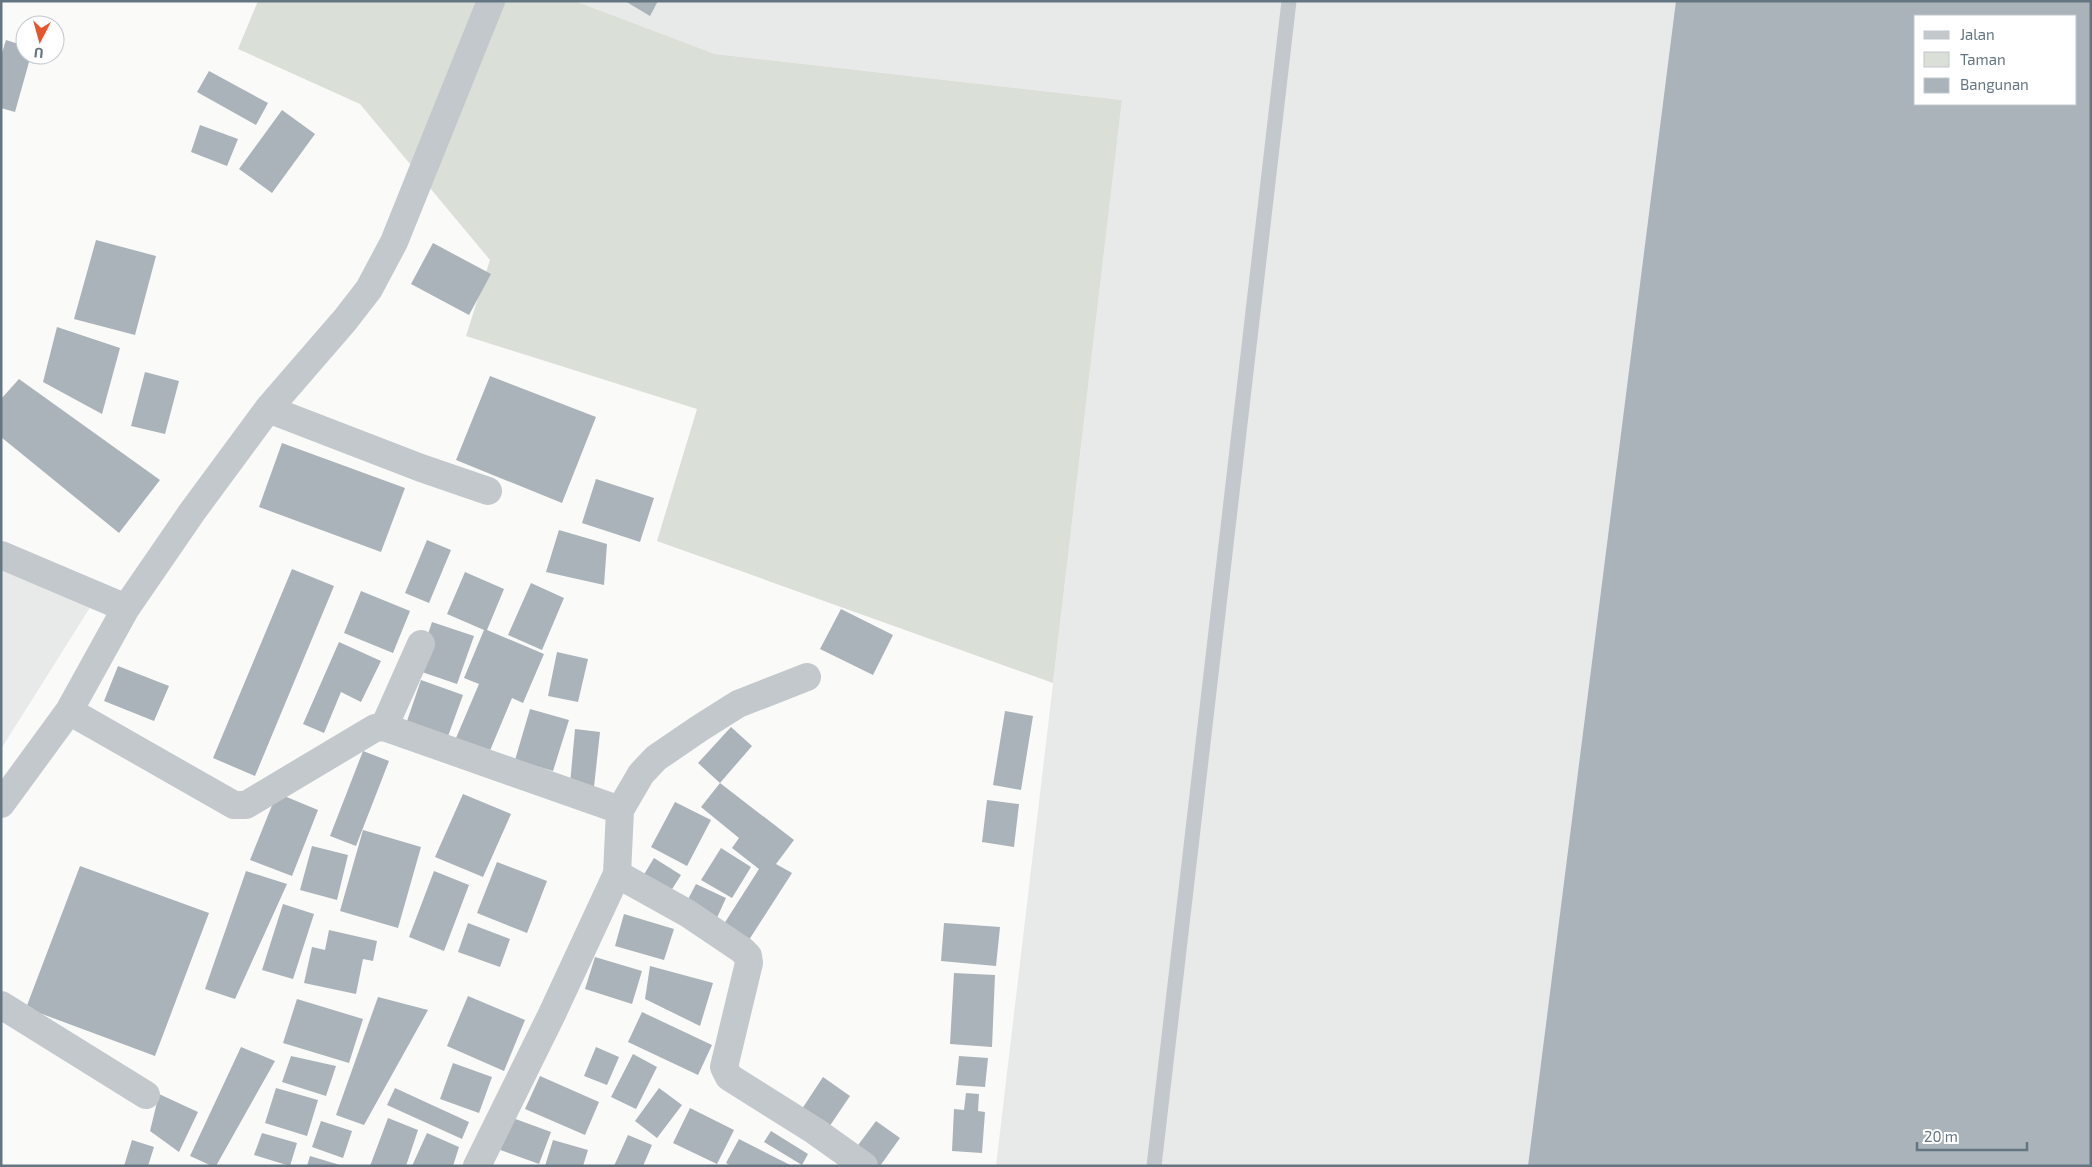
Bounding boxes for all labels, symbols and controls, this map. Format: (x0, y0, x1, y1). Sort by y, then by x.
north arrow (15, 15, 65, 65)
legend (1914, 15, 2077, 105)
text: Jalan (1960, 25, 1995, 43)
text: U (33, 44, 44, 62)
text: Taman (1960, 50, 2006, 68)
text: Bangunan (1960, 75, 2029, 93)
scale bar (1917, 1120, 2027, 1152)
text: 20 m (1924, 1127, 1958, 1145)

